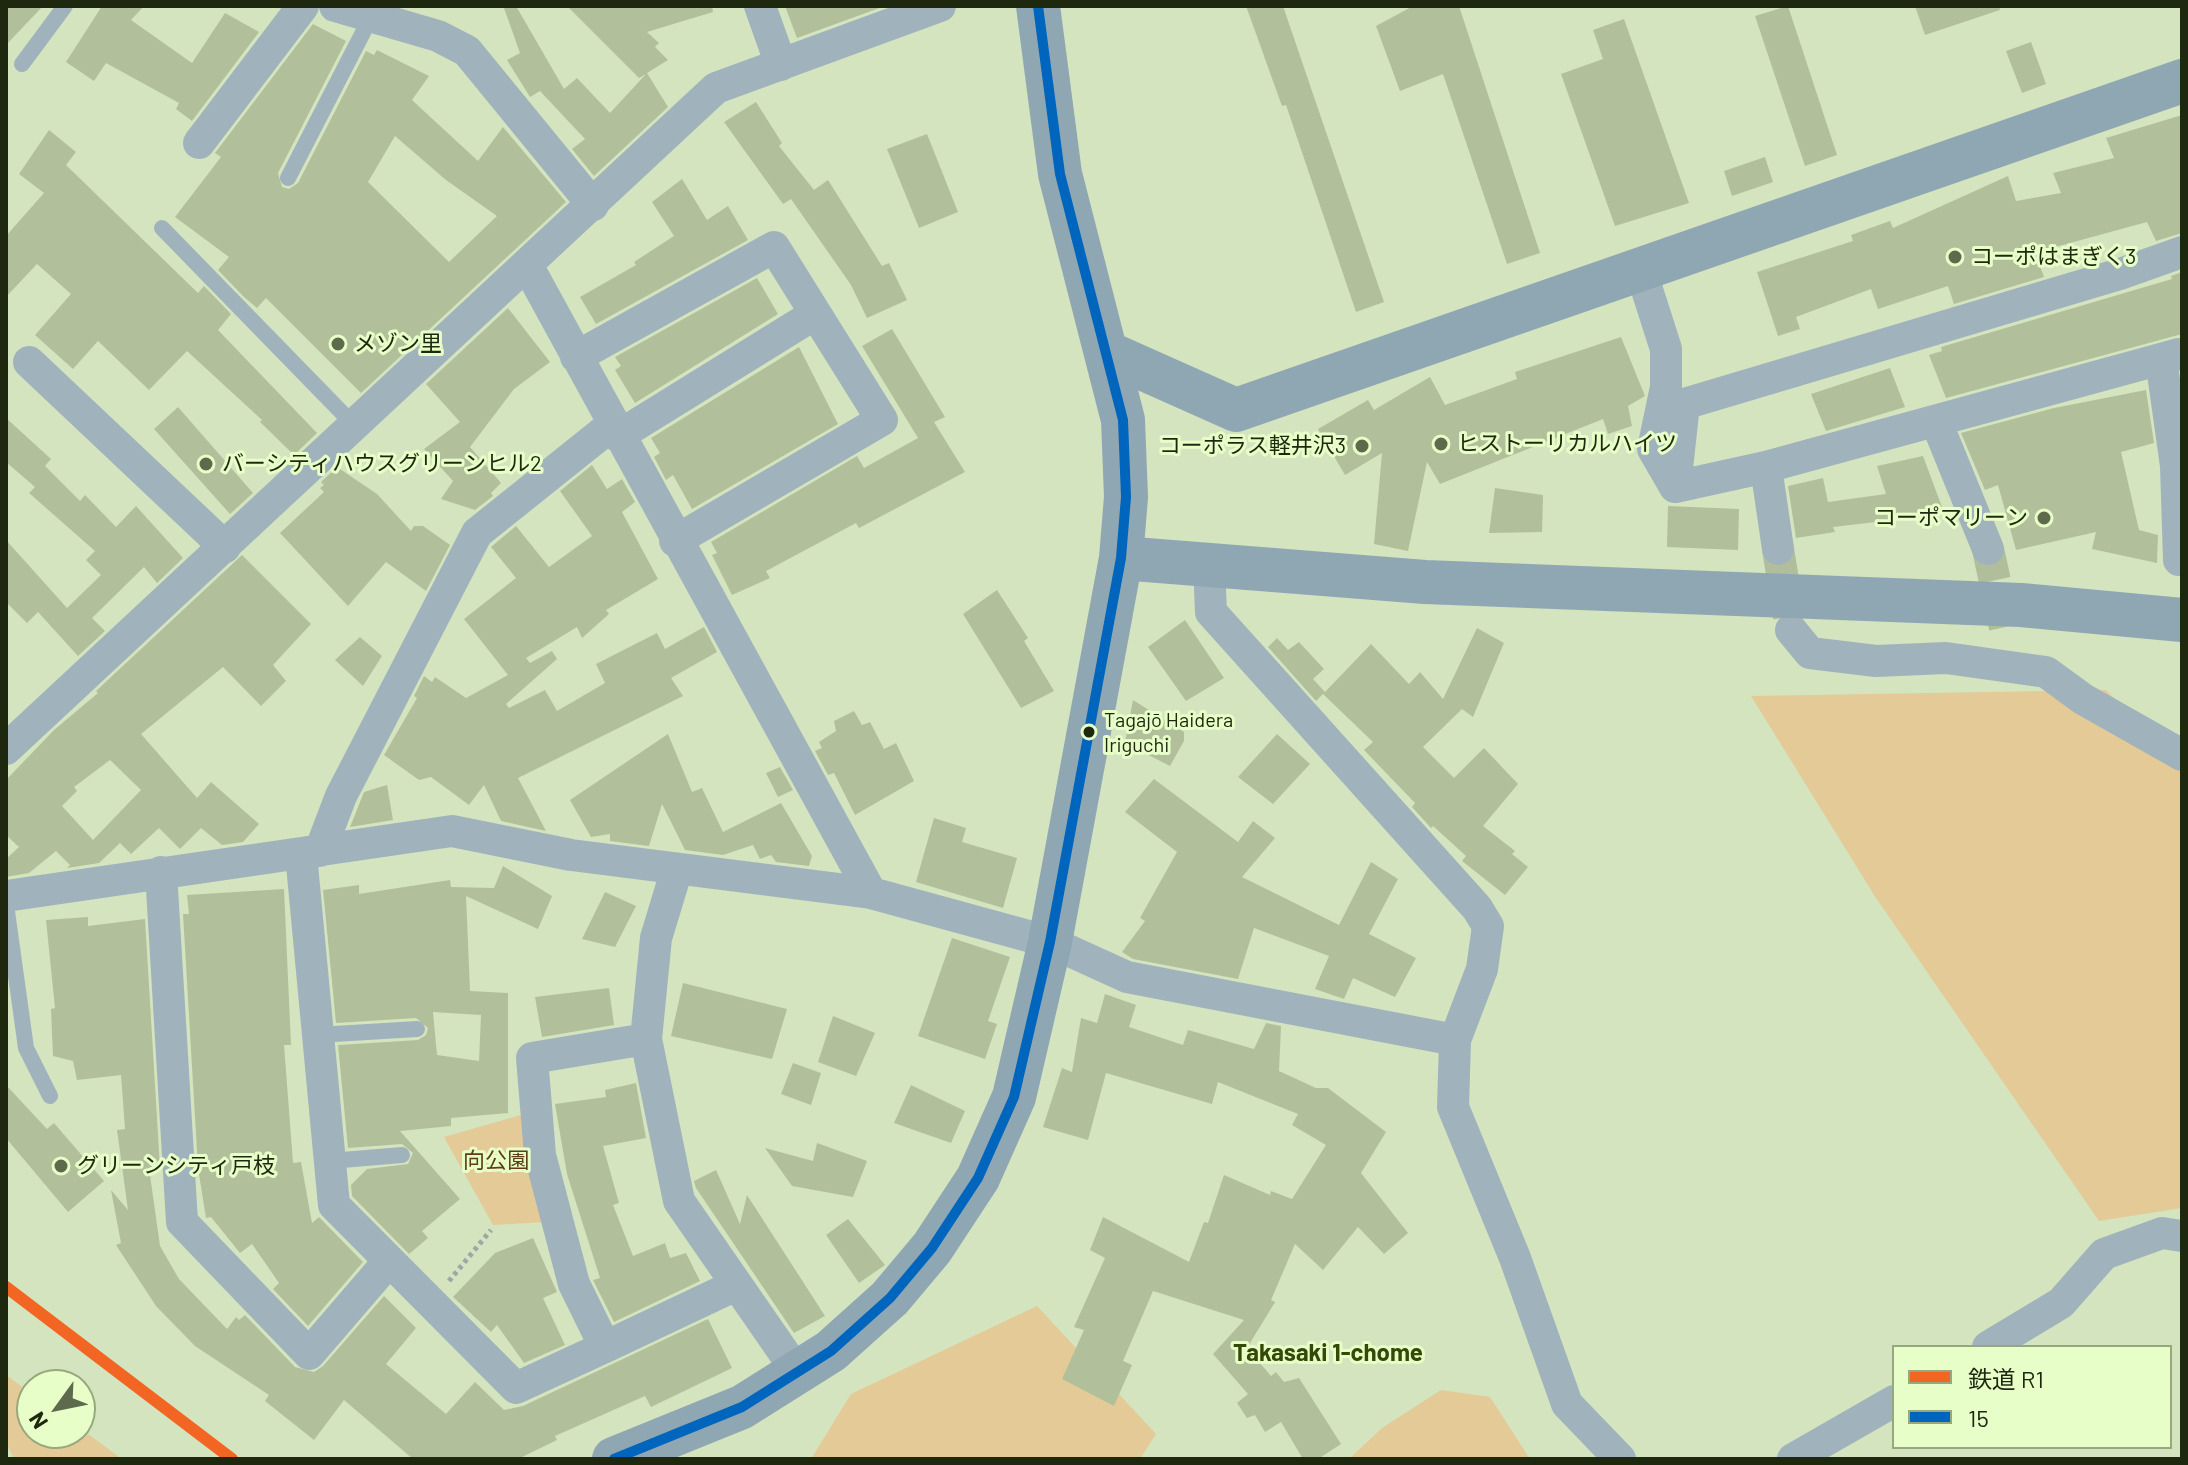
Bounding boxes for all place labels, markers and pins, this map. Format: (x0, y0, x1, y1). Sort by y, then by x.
place label: コーポはまぎく3 (1971, 244, 2136, 270)
marker: コーポはまぎく3 (1946, 248, 1964, 266)
place label: メゾン里 (354, 331, 442, 357)
marker: メゾン里 (329, 335, 347, 353)
place label: ヒストーリカルハイツ (1457, 431, 1677, 457)
place label: コーポラス軽井沢3 (1159, 433, 1346, 459)
marker: ヒストーリカルハイツ (1432, 435, 1450, 453)
marker: コーポラス軽井沢3 (1353, 437, 1371, 455)
place label: バーシティハウスグリーンヒル2 (222, 451, 542, 477)
marker: バーシティハウスグリーンヒル2 (197, 455, 215, 473)
place label: コーポマリーン (1874, 505, 2028, 531)
marker: コーポマリーン (2035, 509, 2053, 527)
place label: Tagajō Haidera Iriguchi (1104, 708, 1233, 755)
marker: Tagajō Haidera Iriguchi (1081, 724, 1097, 740)
place label: グリーンシティ戸枝 (77, 1153, 275, 1179)
marker: グリーンシティ戸枝 (52, 1157, 70, 1175)

